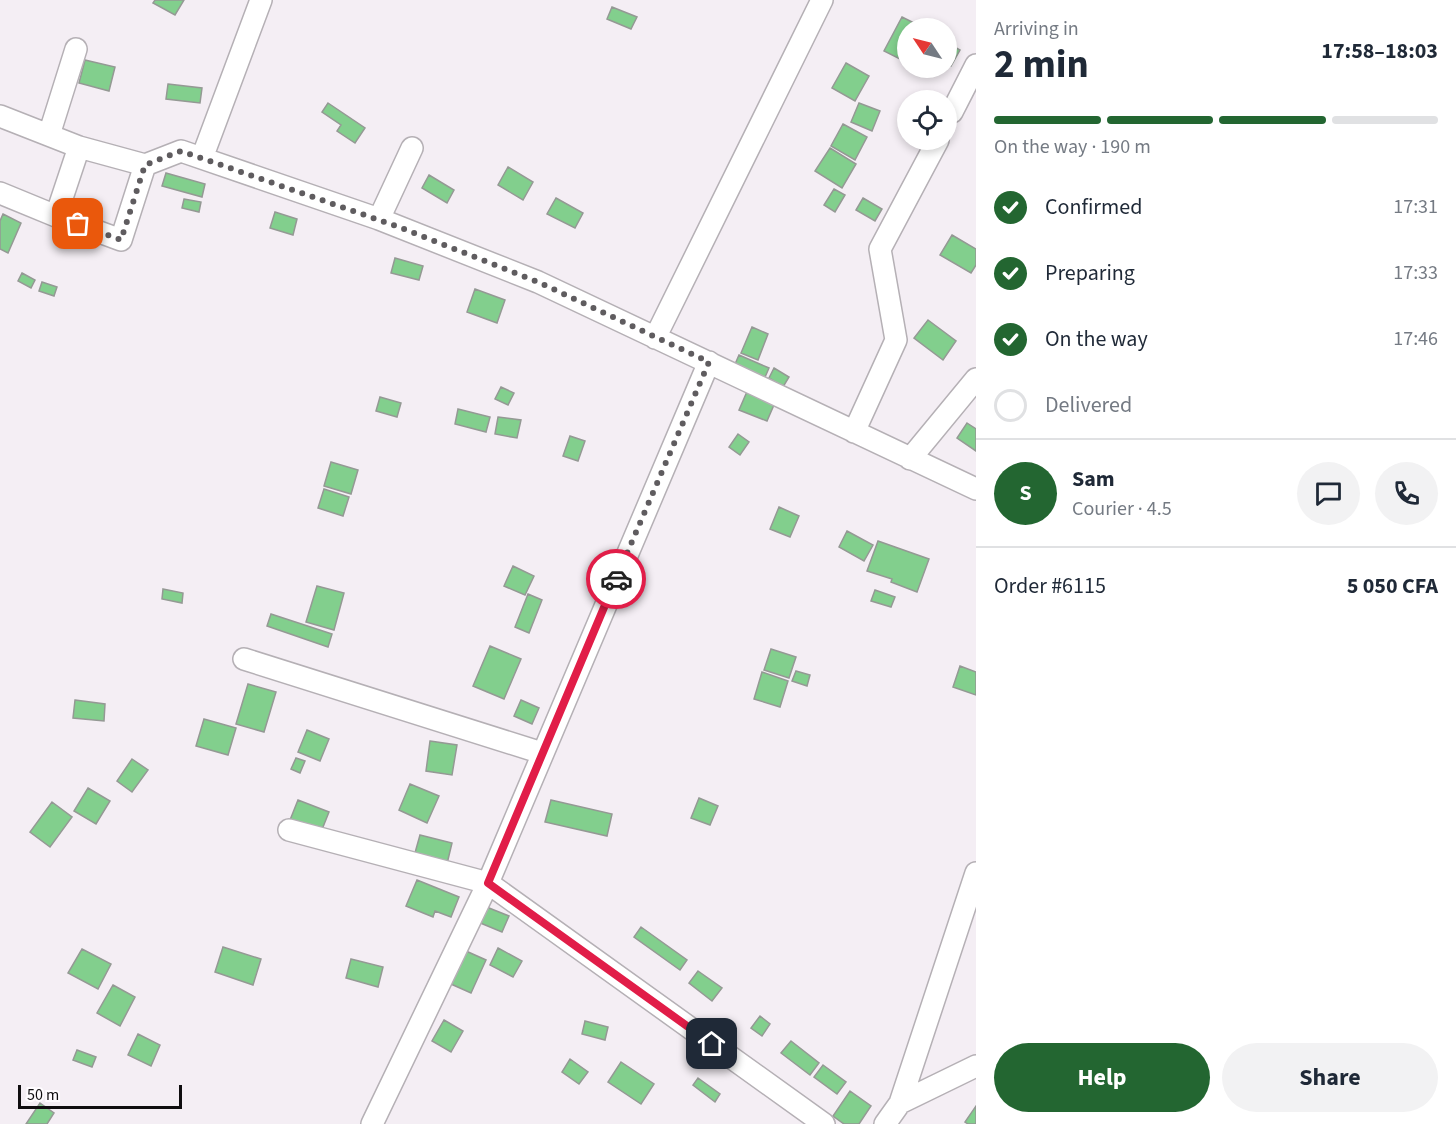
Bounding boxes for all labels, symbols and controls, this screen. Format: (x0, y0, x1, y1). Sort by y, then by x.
text: Arriving in (994, 15, 1079, 43)
north arrow (897, 18, 957, 78)
map controls (897, 18, 957, 150)
text: 17:58–18:03 (1321, 35, 1438, 67)
text: 2 min (994, 37, 1089, 93)
button: locate (897, 90, 957, 150)
text: On the way · 190 m (994, 133, 1151, 161)
icon: check (994, 191, 1027, 224)
text: Confirmed (1045, 191, 1142, 223)
text: 17:31 (1393, 193, 1438, 221)
pin (52, 198, 103, 249)
icon: bag (61, 207, 94, 240)
icon: check (994, 257, 1027, 290)
text: Preparing (1045, 257, 1135, 289)
text: 17:33 (1393, 259, 1438, 287)
icon: check (994, 323, 1027, 356)
text: On the way (1045, 323, 1148, 355)
text: 17:46 (1393, 325, 1438, 353)
text: Delivered (1045, 389, 1132, 421)
button: chat (1297, 462, 1360, 525)
button: phone (1375, 462, 1438, 525)
text: Sam (1072, 463, 1115, 495)
text: S (1019, 477, 1032, 509)
text: Courier · 4.5 (1072, 495, 1172, 523)
courier (586, 549, 646, 609)
icon: car (600, 563, 633, 596)
text: Order #6115 (994, 570, 1106, 602)
text: 5 050 CFA (1347, 570, 1438, 602)
pin (686, 1018, 737, 1069)
icon: home (695, 1027, 728, 1060)
button: Help (994, 1043, 1210, 1112)
button: Share (1222, 1043, 1438, 1112)
scale bar (18, 1082, 182, 1110)
text: 50 m (27, 1084, 59, 1106)

